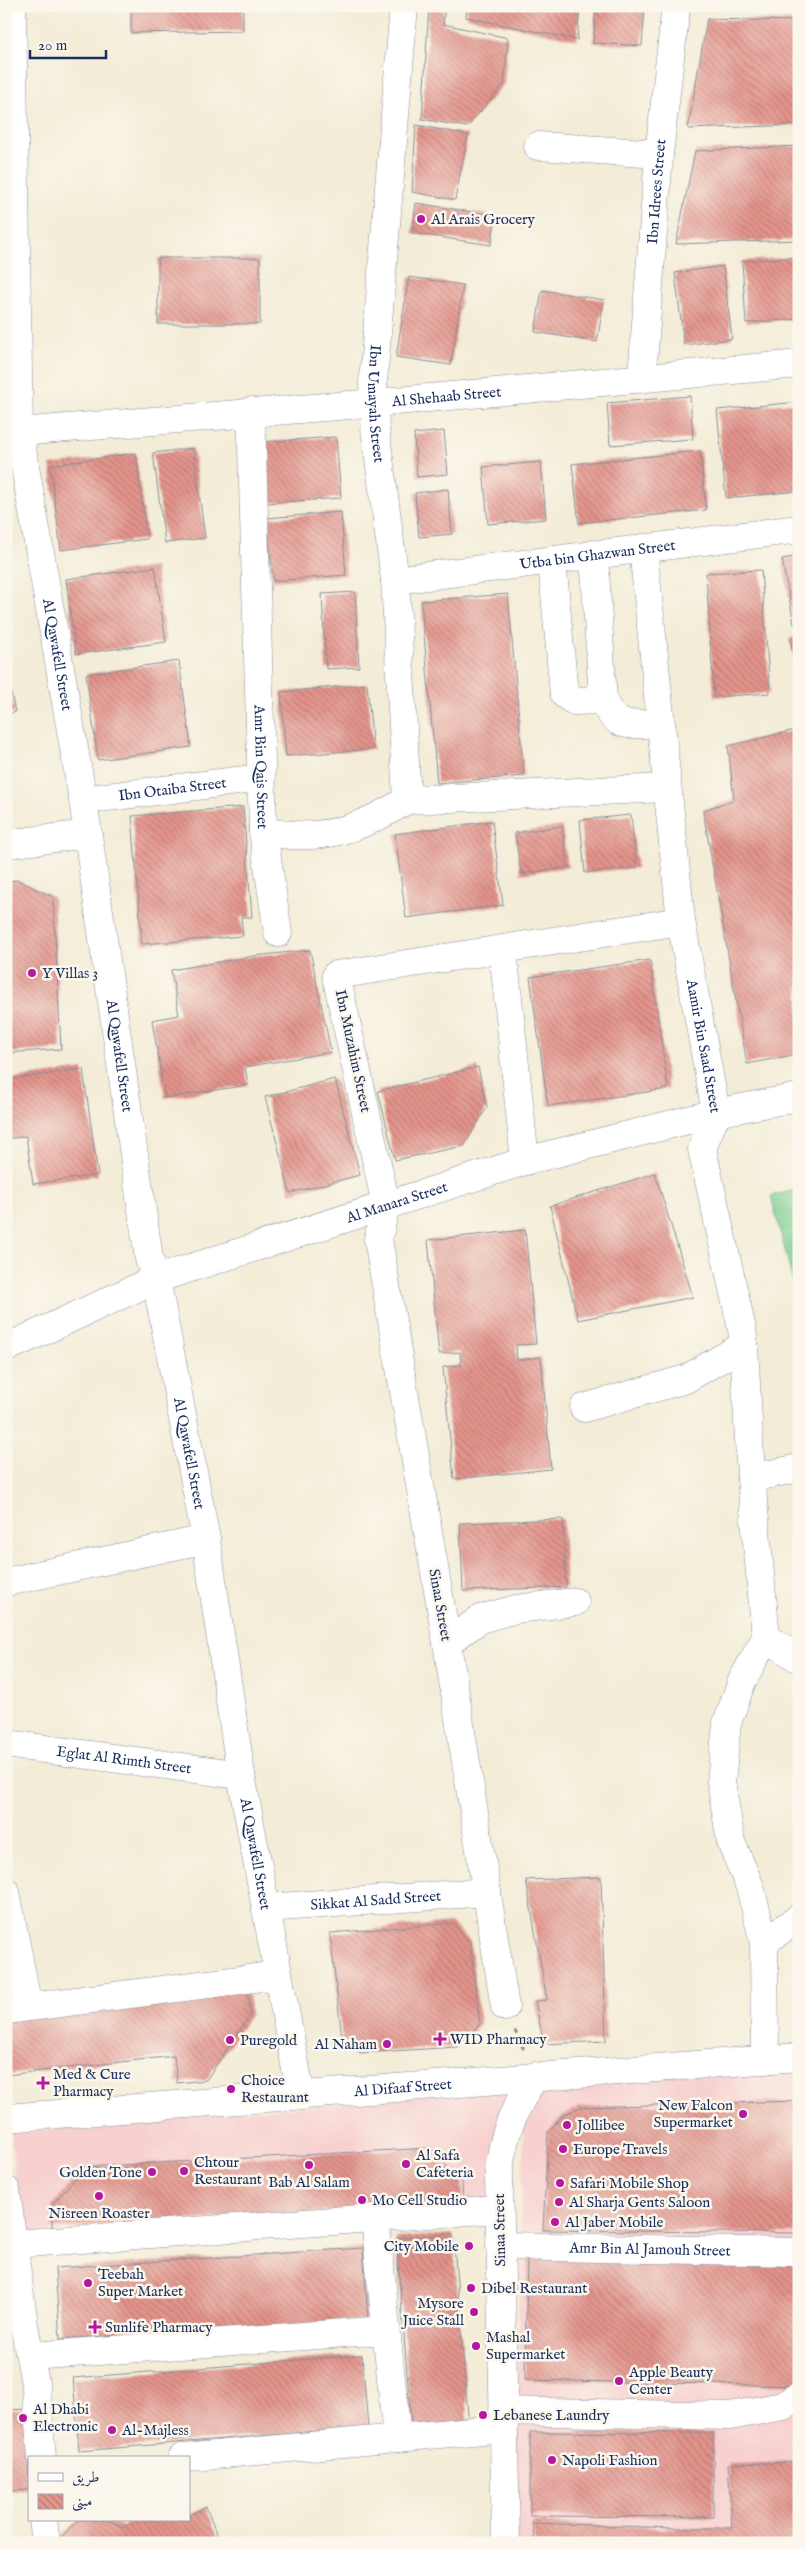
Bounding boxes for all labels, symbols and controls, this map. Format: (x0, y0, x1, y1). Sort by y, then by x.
scale bar (30, 28, 106, 60)
text: 20 m (38, 36, 68, 55)
street label: Ibn Idrees Street (643, 138, 670, 245)
place label: Al Arais Grocery (430, 210, 536, 229)
marker: Al Arais Grocery (415, 213, 427, 225)
street label: Ibn Umayah Street (363, 344, 389, 464)
street label: Al Shehaab Street (390, 382, 502, 411)
street label: Utba bin Ghazwan Street (518, 535, 676, 574)
street label: Al Qawafell Street (38, 596, 77, 712)
street label: Amr Bin Qais Street (250, 703, 272, 829)
street label: Ibn Otaiba Street (117, 773, 227, 805)
place label: Y Villas 3 (42, 964, 98, 983)
marker: Y Villas 3 (26, 967, 38, 979)
street label: Aamir Bin Saad Street (682, 977, 725, 1114)
street label: Ibn Muzahim Street (331, 988, 375, 1114)
street label: Al Qawafell Street (102, 997, 137, 1113)
street label: Al Manara Street (343, 1177, 450, 1227)
street label: Al Qawafell Street (169, 1395, 210, 1511)
street label: Sinaa Street (424, 1567, 456, 1643)
street label: Eglat Al Rimth Street (55, 1741, 193, 1778)
street label: Al Qawafell Street (236, 1795, 275, 1911)
street label: Sikkat Al Sadd Street (310, 1886, 442, 1914)
place label: WID Pharmacy (450, 2030, 547, 2049)
place label: Puregold (240, 2031, 298, 2050)
marker: WID Pharmacy (434, 2033, 446, 2045)
marker: Puregold (224, 2034, 236, 2046)
place label: Al Naham (313, 2035, 377, 2054)
marker: Al Naham (381, 2038, 393, 2050)
place label: Med & Cure Pharmacy (53, 2065, 131, 2101)
place label: Choice Restaurant (241, 2071, 309, 2107)
street label: Al Difaaf Street (352, 2074, 452, 2101)
marker: Med & Cure Pharmacy (37, 2077, 49, 2089)
marker: Choice Restaurant (225, 2083, 237, 2095)
place label: New Falcon Supermarket (654, 2096, 733, 2132)
marker: New Falcon Supermarket (737, 2108, 749, 2120)
place label: Jollibee (575, 2116, 625, 2135)
marker: Jollibee (561, 2119, 573, 2131)
place label: Europe Travels (573, 2140, 668, 2159)
marker: Europe Travels (557, 2143, 569, 2155)
place label: Al Safa Cafeteria (415, 2146, 474, 2182)
place label: Chtour Restaurant (194, 2153, 262, 2189)
marker: Al Safa Cafeteria (400, 2158, 412, 2170)
marker: Bab Al Salam (303, 2159, 315, 2171)
place label: Golden Tone (59, 2163, 142, 2182)
marker: Chtour Restaurant (178, 2165, 190, 2177)
marker: Golden Tone (146, 2166, 158, 2178)
place label: Bab Al Salam (268, 2173, 350, 2192)
place label: Safari Mobile Shop (570, 2174, 689, 2193)
marker: Safari Mobile Shop (554, 2177, 566, 2189)
marker: Nisreen Roaster (93, 2190, 105, 2202)
place label: Mo Cell Studio (372, 2191, 467, 2210)
street label: Sinaa Street (490, 2193, 510, 2267)
place label: Al Sharja Gents Saloon (568, 2193, 710, 2212)
marker: Mo Cell Studio (356, 2194, 368, 2206)
marker: Al Sharja Gents Saloon (553, 2196, 565, 2208)
place label: Nisreen Roaster (48, 2204, 150, 2223)
place label: Al Jaber Mobile (564, 2213, 663, 2232)
marker: Al Jaber Mobile (549, 2216, 561, 2228)
place label: City Mobile (384, 2237, 459, 2256)
street label: Amr Bin Al Jamouh Street (568, 2238, 731, 2260)
marker: City Mobile (463, 2240, 475, 2252)
place label: Teebah Super Market (98, 2265, 183, 2301)
marker: Teebah Super Market (82, 2277, 94, 2289)
place label: Dibel Restaurant (481, 2279, 587, 2298)
marker: Dibel Restaurant (465, 2282, 477, 2294)
place label: Mysore Juice Stall (400, 2294, 465, 2330)
marker: Mysore Juice Stall (468, 2306, 480, 2318)
place label: Sunlife Pharmacy (105, 2318, 213, 2337)
marker: Sunlife Pharmacy (89, 2321, 101, 2333)
place label: Mashal Supermarket (486, 2328, 565, 2364)
marker: Mashal Supermarket (470, 2340, 482, 2352)
place label: Apple Beauty Center (628, 2363, 714, 2399)
marker: Apple Beauty Center (613, 2375, 625, 2387)
place label: Al Dhabi Electronic (32, 2400, 98, 2436)
place label: Lebanese Laundry (493, 2406, 610, 2425)
marker: Lebanese Laundry (477, 2409, 489, 2421)
marker: Al Dhabi Electronic (17, 2412, 29, 2424)
place label: Al-Majless (121, 2421, 189, 2440)
marker: Al-Majless (106, 2424, 118, 2436)
place label: Napoli Fashion (562, 2451, 658, 2470)
marker: Napoli Fashion (546, 2454, 558, 2466)
legend (28, 2456, 190, 2522)
text: طريق (72, 2468, 99, 2487)
text: مبنى (72, 2492, 92, 2512)

